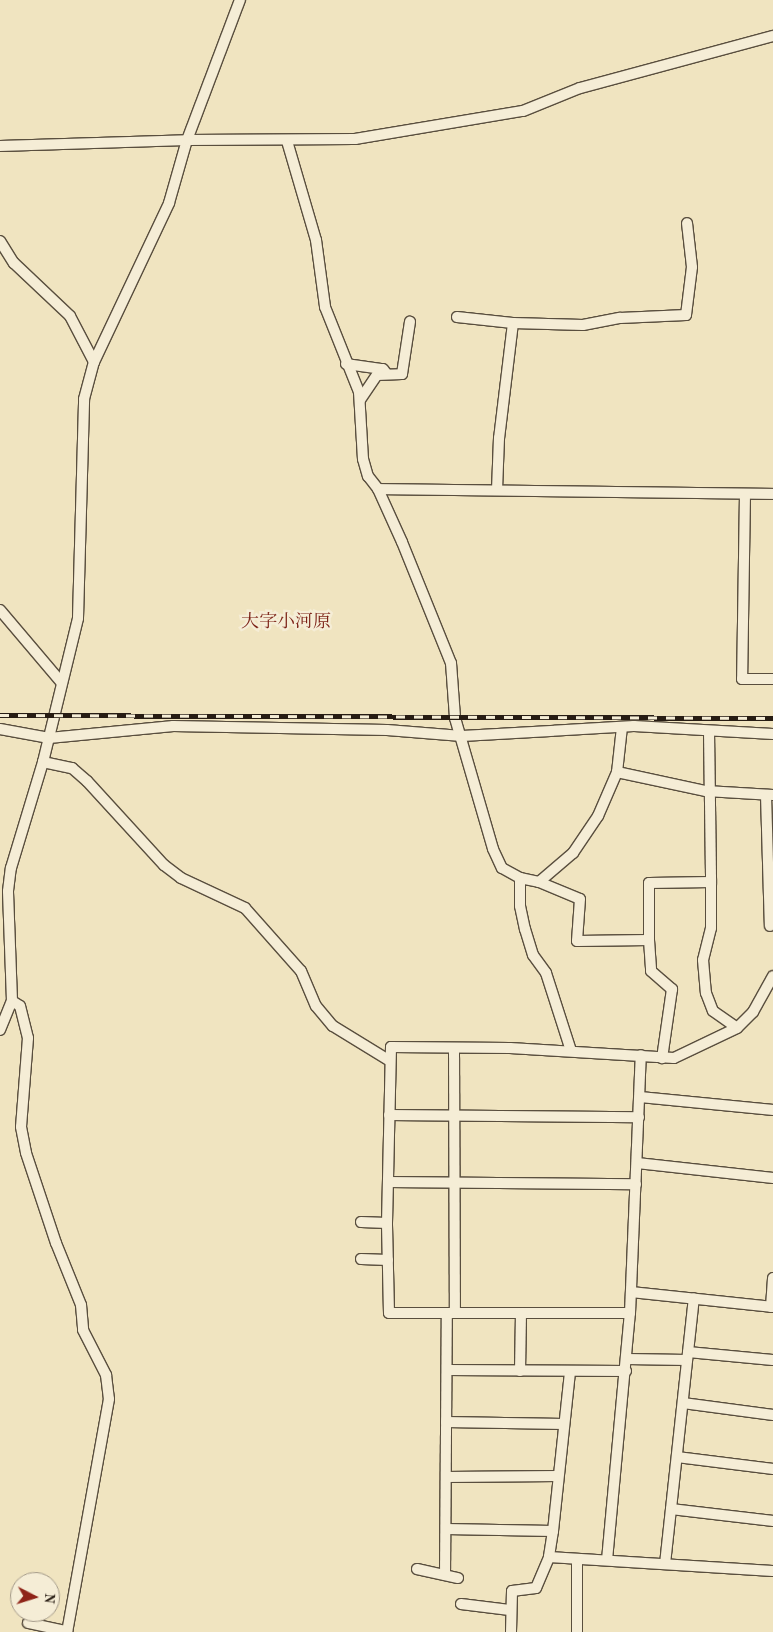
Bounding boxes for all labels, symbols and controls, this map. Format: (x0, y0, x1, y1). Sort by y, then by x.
district label: 大字小河原 (241, 611, 331, 633)
north arrow (10, 1572, 60, 1622)
text: N (42, 1592, 56, 1604)

